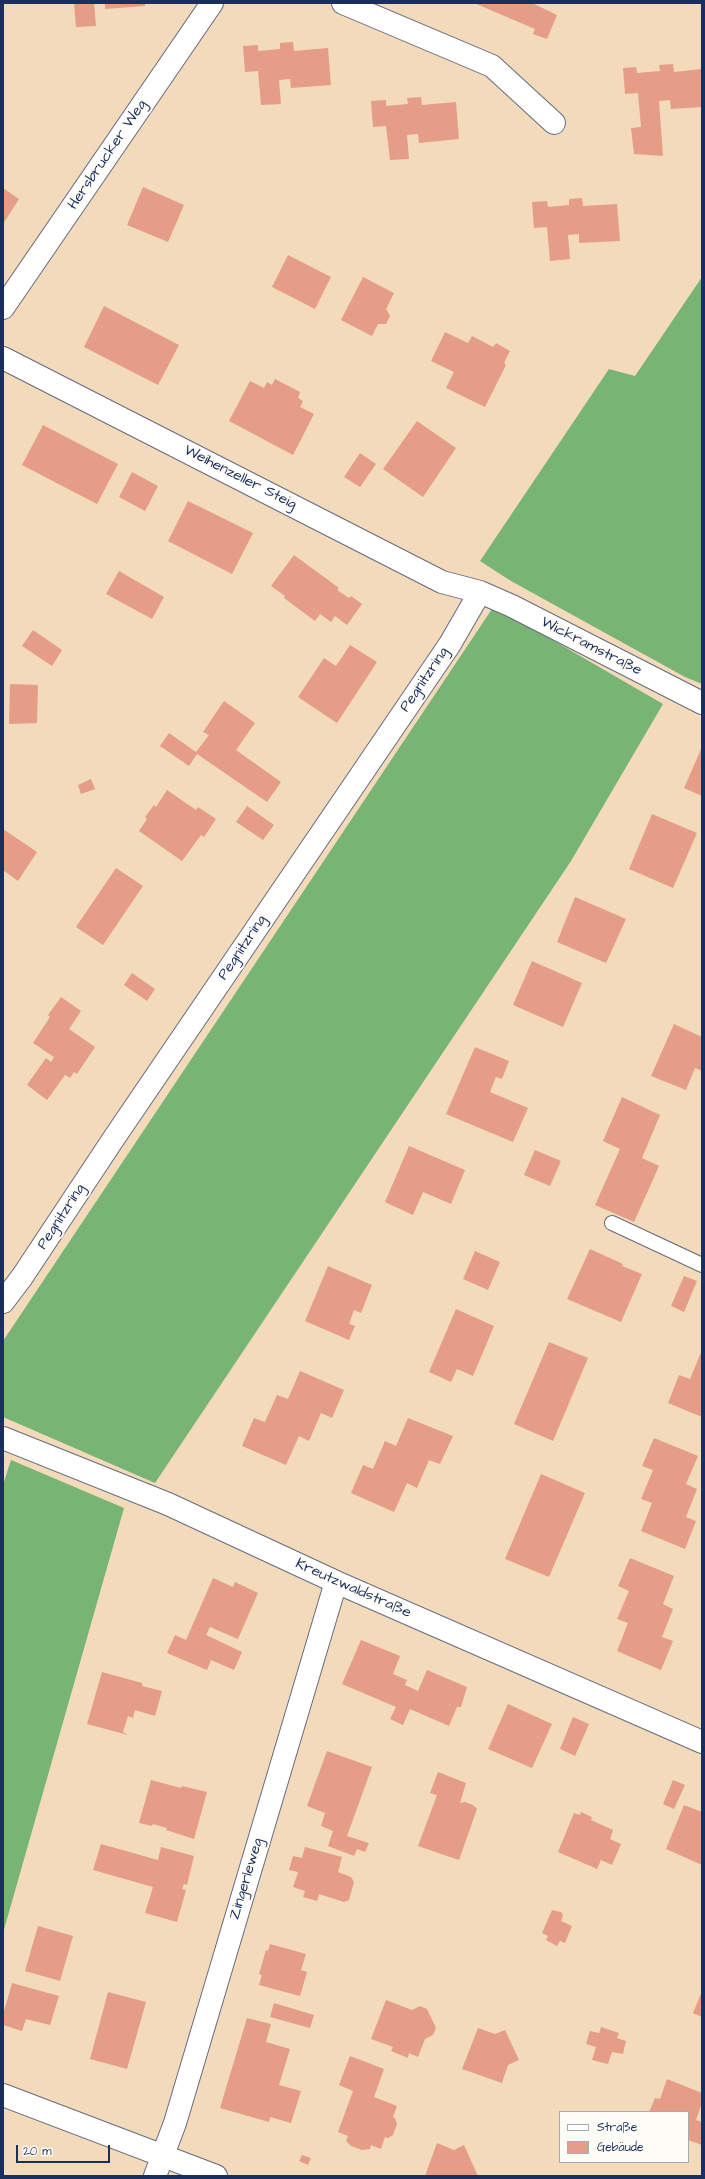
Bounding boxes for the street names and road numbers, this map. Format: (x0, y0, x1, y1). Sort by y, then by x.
street label: Hersbrucker Weg (65, 97, 151, 213)
street label: Weihenzeller Steig (181, 442, 299, 514)
street label: Wickramstraße (537, 614, 645, 680)
street label: Pegnitzring (397, 644, 453, 716)
street label: Pegnitzring (215, 912, 271, 984)
street label: Pegnitzring (34, 1181, 90, 1253)
street label: Kreutzwaldstraße (292, 1555, 414, 1623)
street label: Zingerleweg (226, 1836, 268, 1922)

